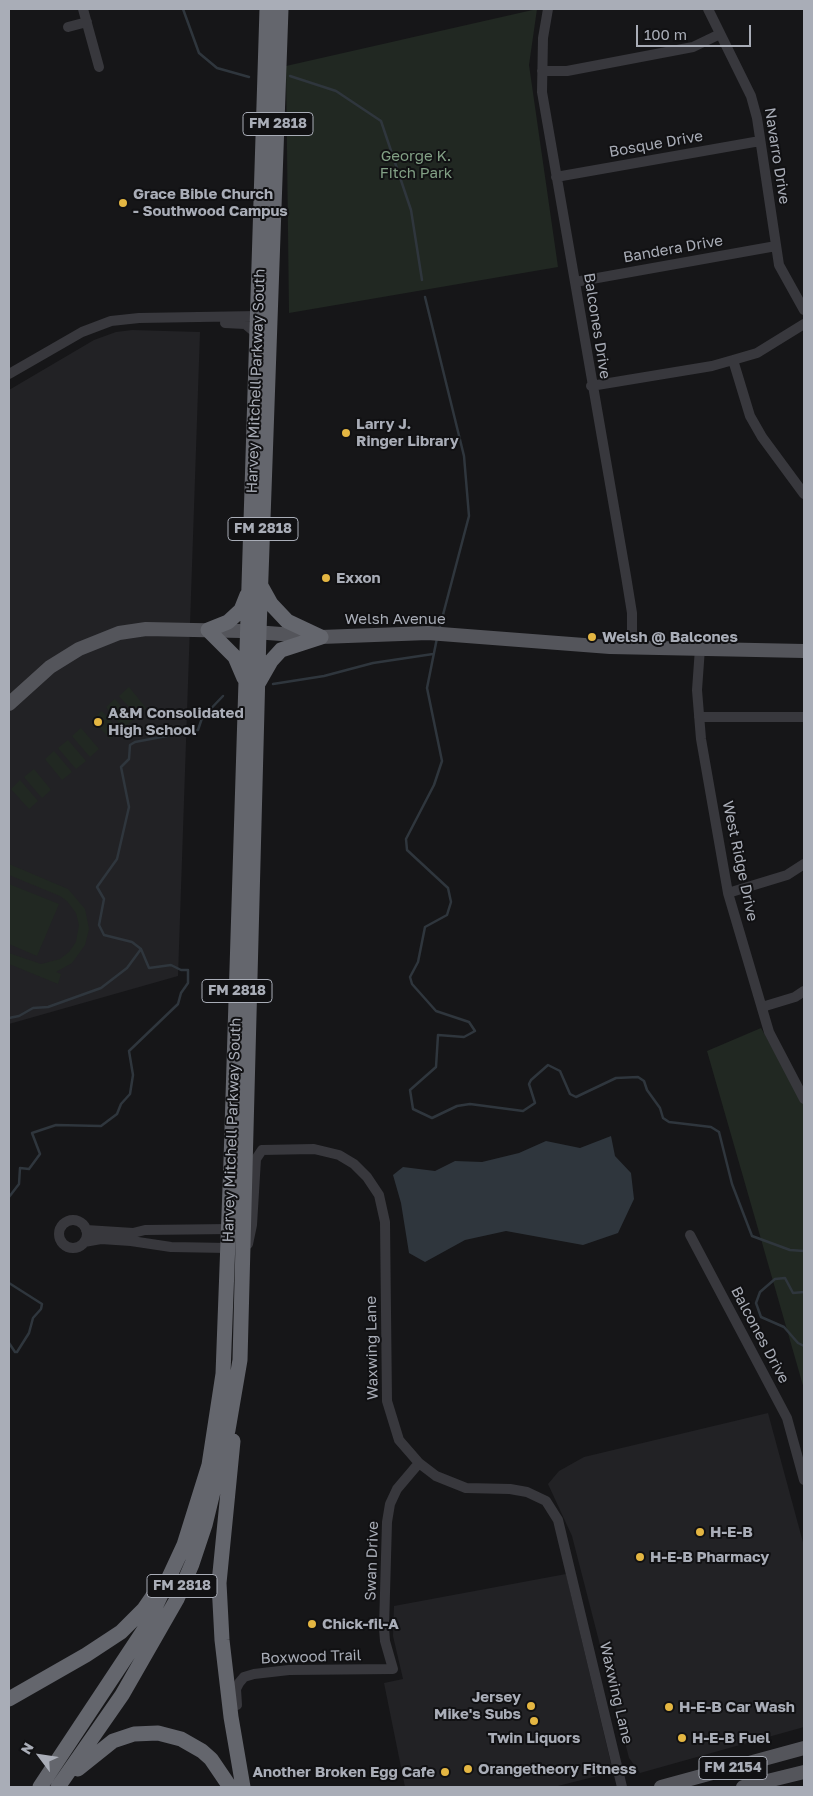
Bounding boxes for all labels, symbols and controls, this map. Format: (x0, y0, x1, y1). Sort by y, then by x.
scale bar (638, 15, 753, 47)
text: 100 m (644, 25, 687, 43)
street label: Navarro Drive (760, 106, 794, 206)
road number: FM 2818 (243, 112, 313, 136)
street label: Bosque Drive (608, 127, 704, 161)
park label: George K. Fitch Park (380, 147, 452, 182)
place label: Grace Bible Church - Southwood Campus (133, 185, 288, 220)
marker: Grace Bible Church - Southwood Campus (117, 197, 129, 209)
street label: Bandera Drive (622, 231, 724, 267)
street label: Harvey Mitchell Parkway South (243, 268, 269, 494)
street label: Balcones Drive (580, 272, 614, 380)
place label: Larry J. Ringer Library (356, 415, 459, 450)
marker: Larry J. Ringer Library (340, 427, 352, 439)
road number: FM 2818 (228, 518, 298, 540)
place label: Exxon (336, 569, 381, 587)
marker: Exxon (320, 572, 332, 584)
street label: Welsh Avenue (344, 610, 446, 628)
place label: Welsh @ Balcones (602, 628, 738, 646)
marker: Welsh @ Balcones (586, 631, 598, 643)
place label: A&M Consolidated High School (108, 704, 244, 739)
marker: A&M Consolidated High School (92, 716, 104, 728)
street label: West Ridge Drive (718, 799, 762, 923)
road number: FM 2818 (202, 979, 272, 1002)
street label: Harvey Mitchell Parkway South (219, 1017, 245, 1243)
street label: Balcones Drive (727, 1283, 793, 1387)
street label: Waxwing Lane (362, 1296, 382, 1400)
street label: Swan Drive (362, 1521, 382, 1601)
place label: H-E-B (710, 1523, 753, 1541)
marker: H-E-B (694, 1526, 706, 1538)
place label: H-E-B Pharmacy (650, 1548, 769, 1566)
marker: H-E-B Pharmacy (634, 1551, 646, 1563)
road number: FM 2818 (147, 1574, 217, 1598)
place label: Chick-fil-A (322, 1615, 399, 1633)
marker: Chick-fil-A (306, 1618, 318, 1630)
street label: Waxwing Lane (596, 1640, 636, 1746)
street label: Boxwood Trail (260, 1646, 362, 1668)
place label: Jersey Mike's Subs (434, 1688, 521, 1723)
place label: H-E-B Car Wash (679, 1698, 795, 1716)
marker: Jersey Mike's Subs (525, 1700, 537, 1712)
marker: H-E-B Car Wash (663, 1701, 675, 1713)
marker: Twin Liquors (528, 1715, 540, 1727)
place label: Twin Liquors (488, 1729, 580, 1747)
place label: H-E-B Fuel (692, 1729, 770, 1747)
north arrow (15, 1731, 65, 1781)
marker: H-E-B Fuel (676, 1732, 688, 1744)
text: N (17, 1739, 37, 1757)
road number: FM 2154 (699, 1756, 767, 1780)
place label: Orangetheory Fitness (478, 1760, 637, 1778)
place label: Another Broken Egg Cafe (252, 1763, 435, 1781)
marker: Orangetheory Fitness (462, 1763, 474, 1775)
marker: Another Broken Egg Cafe (439, 1766, 451, 1778)

